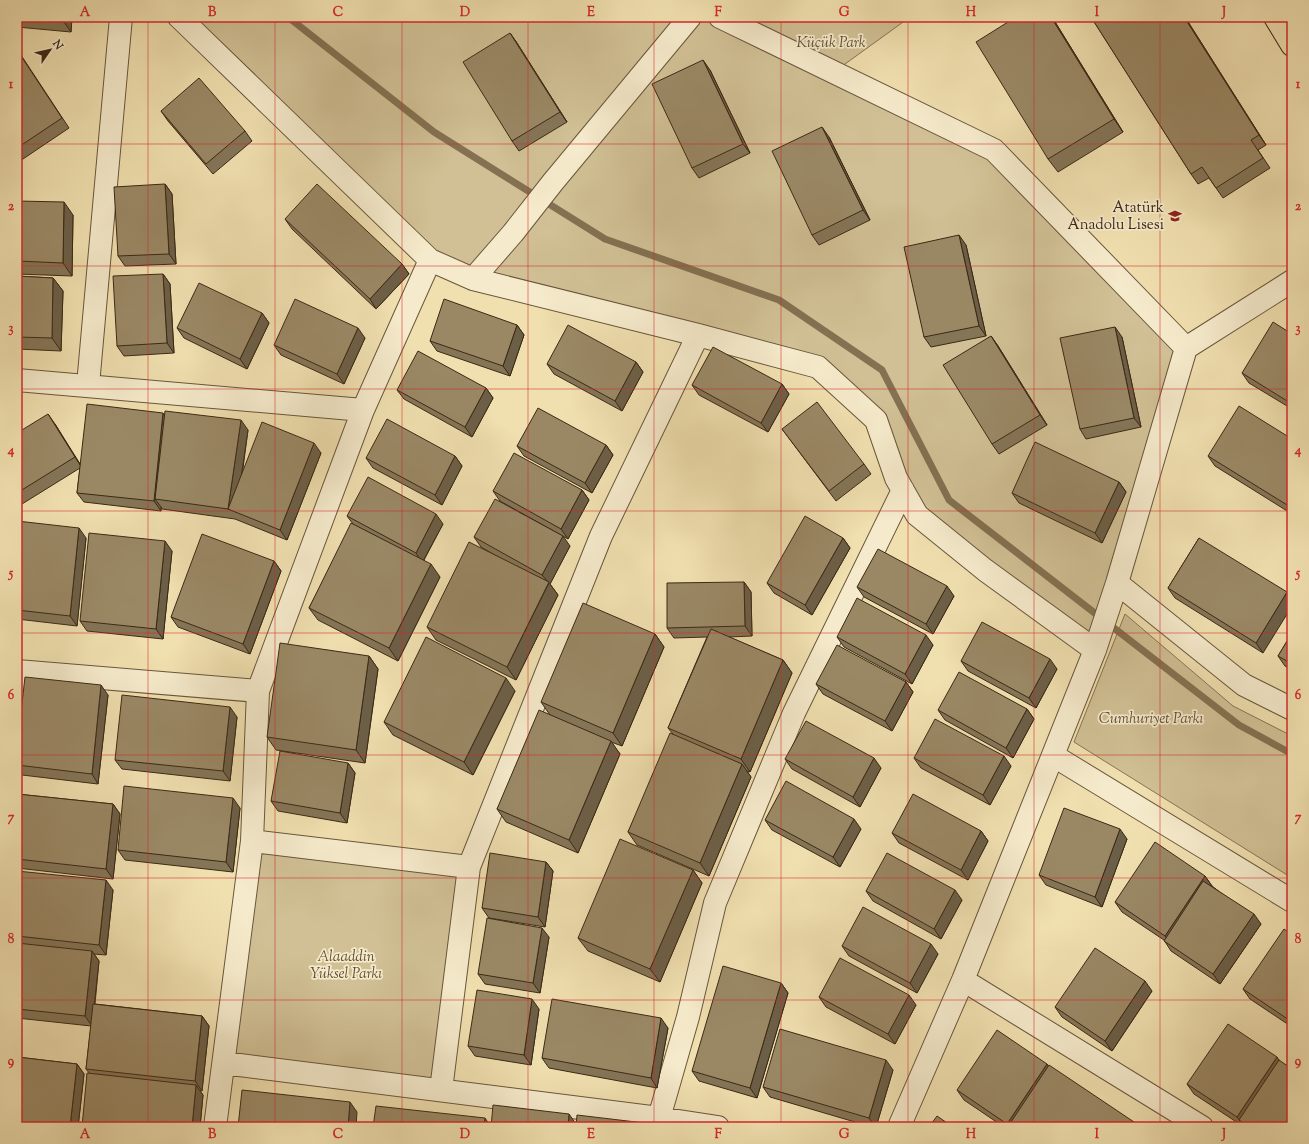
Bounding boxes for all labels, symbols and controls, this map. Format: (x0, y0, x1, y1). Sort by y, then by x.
text: A (80, 4, 91, 22)
text: B (208, 4, 217, 22)
text: C (333, 4, 343, 22)
text: D (460, 4, 470, 22)
text: E (587, 4, 595, 22)
text: F (714, 4, 722, 22)
text: G (839, 4, 850, 22)
text: H (966, 4, 977, 22)
text: I (1095, 4, 1100, 22)
text: J (1221, 4, 1226, 22)
north arrow (30, 30, 70, 70)
park label: Küçük Park (796, 33, 866, 54)
text: N (48, 36, 67, 53)
text: 1 (9, 76, 14, 94)
text: 1 (1296, 76, 1301, 94)
text: 2 (8, 198, 15, 216)
place label: Atatürk Anadolu Lisesi (1068, 198, 1164, 236)
text: 2 (1295, 198, 1302, 216)
school or university icon: Atatürk Anadolu Lisesi (1167, 208, 1183, 224)
text: 3 (8, 320, 14, 338)
text: 3 (1295, 320, 1301, 338)
text: 4 (7, 442, 15, 460)
text: 4 (1294, 442, 1302, 460)
text: 5 (8, 565, 14, 583)
text: 5 (1295, 565, 1301, 583)
text: 6 (8, 687, 15, 705)
text: 6 (1295, 687, 1302, 705)
park label: Cumhuriyet Parkı (1099, 709, 1204, 730)
text: 7 (8, 809, 15, 827)
text: 7 (1295, 809, 1302, 827)
text: 8 (8, 931, 15, 949)
text: 8 (1295, 931, 1302, 949)
park label: Alaaddin Yüksel Parkı (310, 947, 382, 985)
text: 9 (8, 1053, 15, 1071)
text: 9 (1295, 1053, 1302, 1071)
text: A (80, 1126, 91, 1144)
text: B (208, 1126, 217, 1144)
text: C (333, 1126, 343, 1144)
text: D (460, 1126, 470, 1144)
text: E (587, 1126, 595, 1144)
text: F (714, 1126, 722, 1144)
text: G (839, 1126, 850, 1144)
text: H (966, 1126, 977, 1144)
text: I (1095, 1126, 1100, 1144)
text: J (1221, 1126, 1226, 1144)

